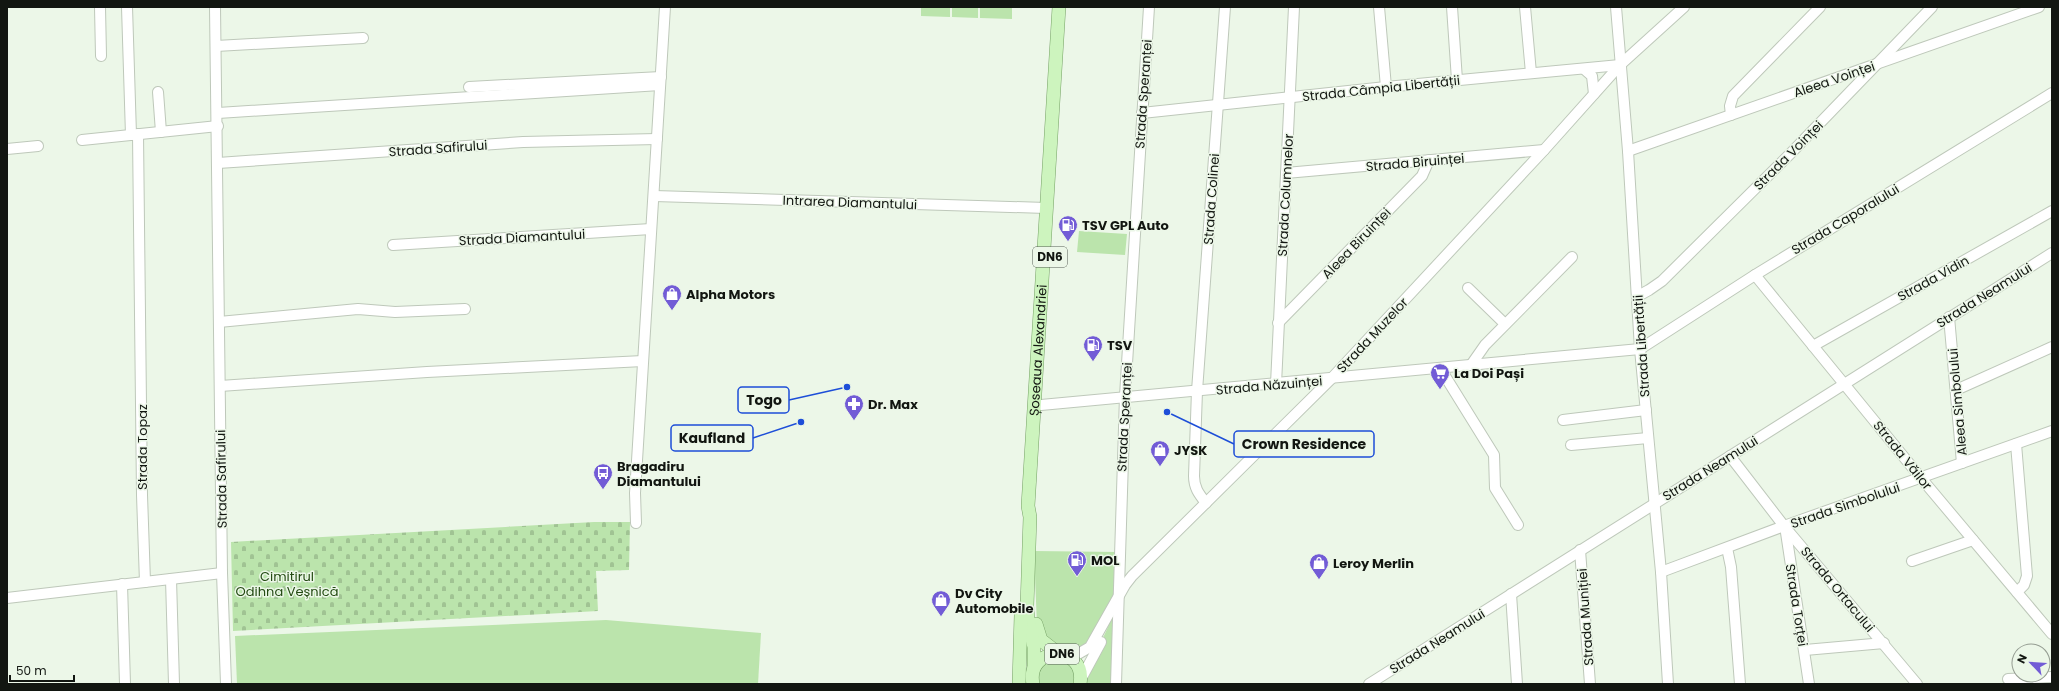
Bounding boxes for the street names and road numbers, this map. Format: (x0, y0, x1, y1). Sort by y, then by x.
street label: Strada Speranței (1130, 39, 1157, 149)
street label: Aleea Voinței (1791, 57, 1877, 102)
street label: Strada Câmpia Libertății (1301, 71, 1461, 106)
street label: Strada Voinței (1749, 116, 1827, 194)
street label: Strada Columnelor (1273, 133, 1298, 257)
street label: Strada Safirului (388, 136, 488, 161)
street label: Strada Biruinței (1365, 149, 1465, 176)
street label: Strada Colinei (1199, 153, 1224, 245)
street label: Strada Caporalului (1788, 180, 1903, 259)
street label: Intrarea Diamantului (782, 191, 918, 214)
street label: Aleea Biruinței (1318, 204, 1395, 283)
street label: Strada Diamantului (458, 225, 586, 250)
road number: DN6 (1033, 247, 1067, 267)
street label: Strada Vidin (1894, 251, 1973, 306)
street label: Strada Neamului (1933, 258, 2036, 332)
street label: Șoseaua Alexandriei (1025, 284, 1052, 417)
street label: Strada Muzelor (1332, 293, 1412, 377)
street label: Strada Libertății (1628, 294, 1655, 398)
street label: Aleea Simbolului (1943, 347, 1972, 457)
street label: Strada Speranței (1112, 362, 1137, 472)
street label: Strada Năzuinței (1215, 371, 1323, 400)
street label: Strada Topaz (133, 404, 152, 490)
street label: Strada Văilor (1869, 417, 1937, 494)
street label: Strada Safirului (211, 429, 232, 529)
street label: Strada Neamului (1659, 431, 1762, 505)
street label: Strada Simbolului (1788, 478, 1902, 533)
street label: Strada Ortacului (1796, 542, 1879, 636)
street label: Strada Torței (1781, 562, 1812, 648)
street label: Strada Muniției (1573, 568, 1598, 666)
street label: Strada Neamului (1386, 604, 1489, 678)
road number: DN6 (1045, 644, 1079, 664)

